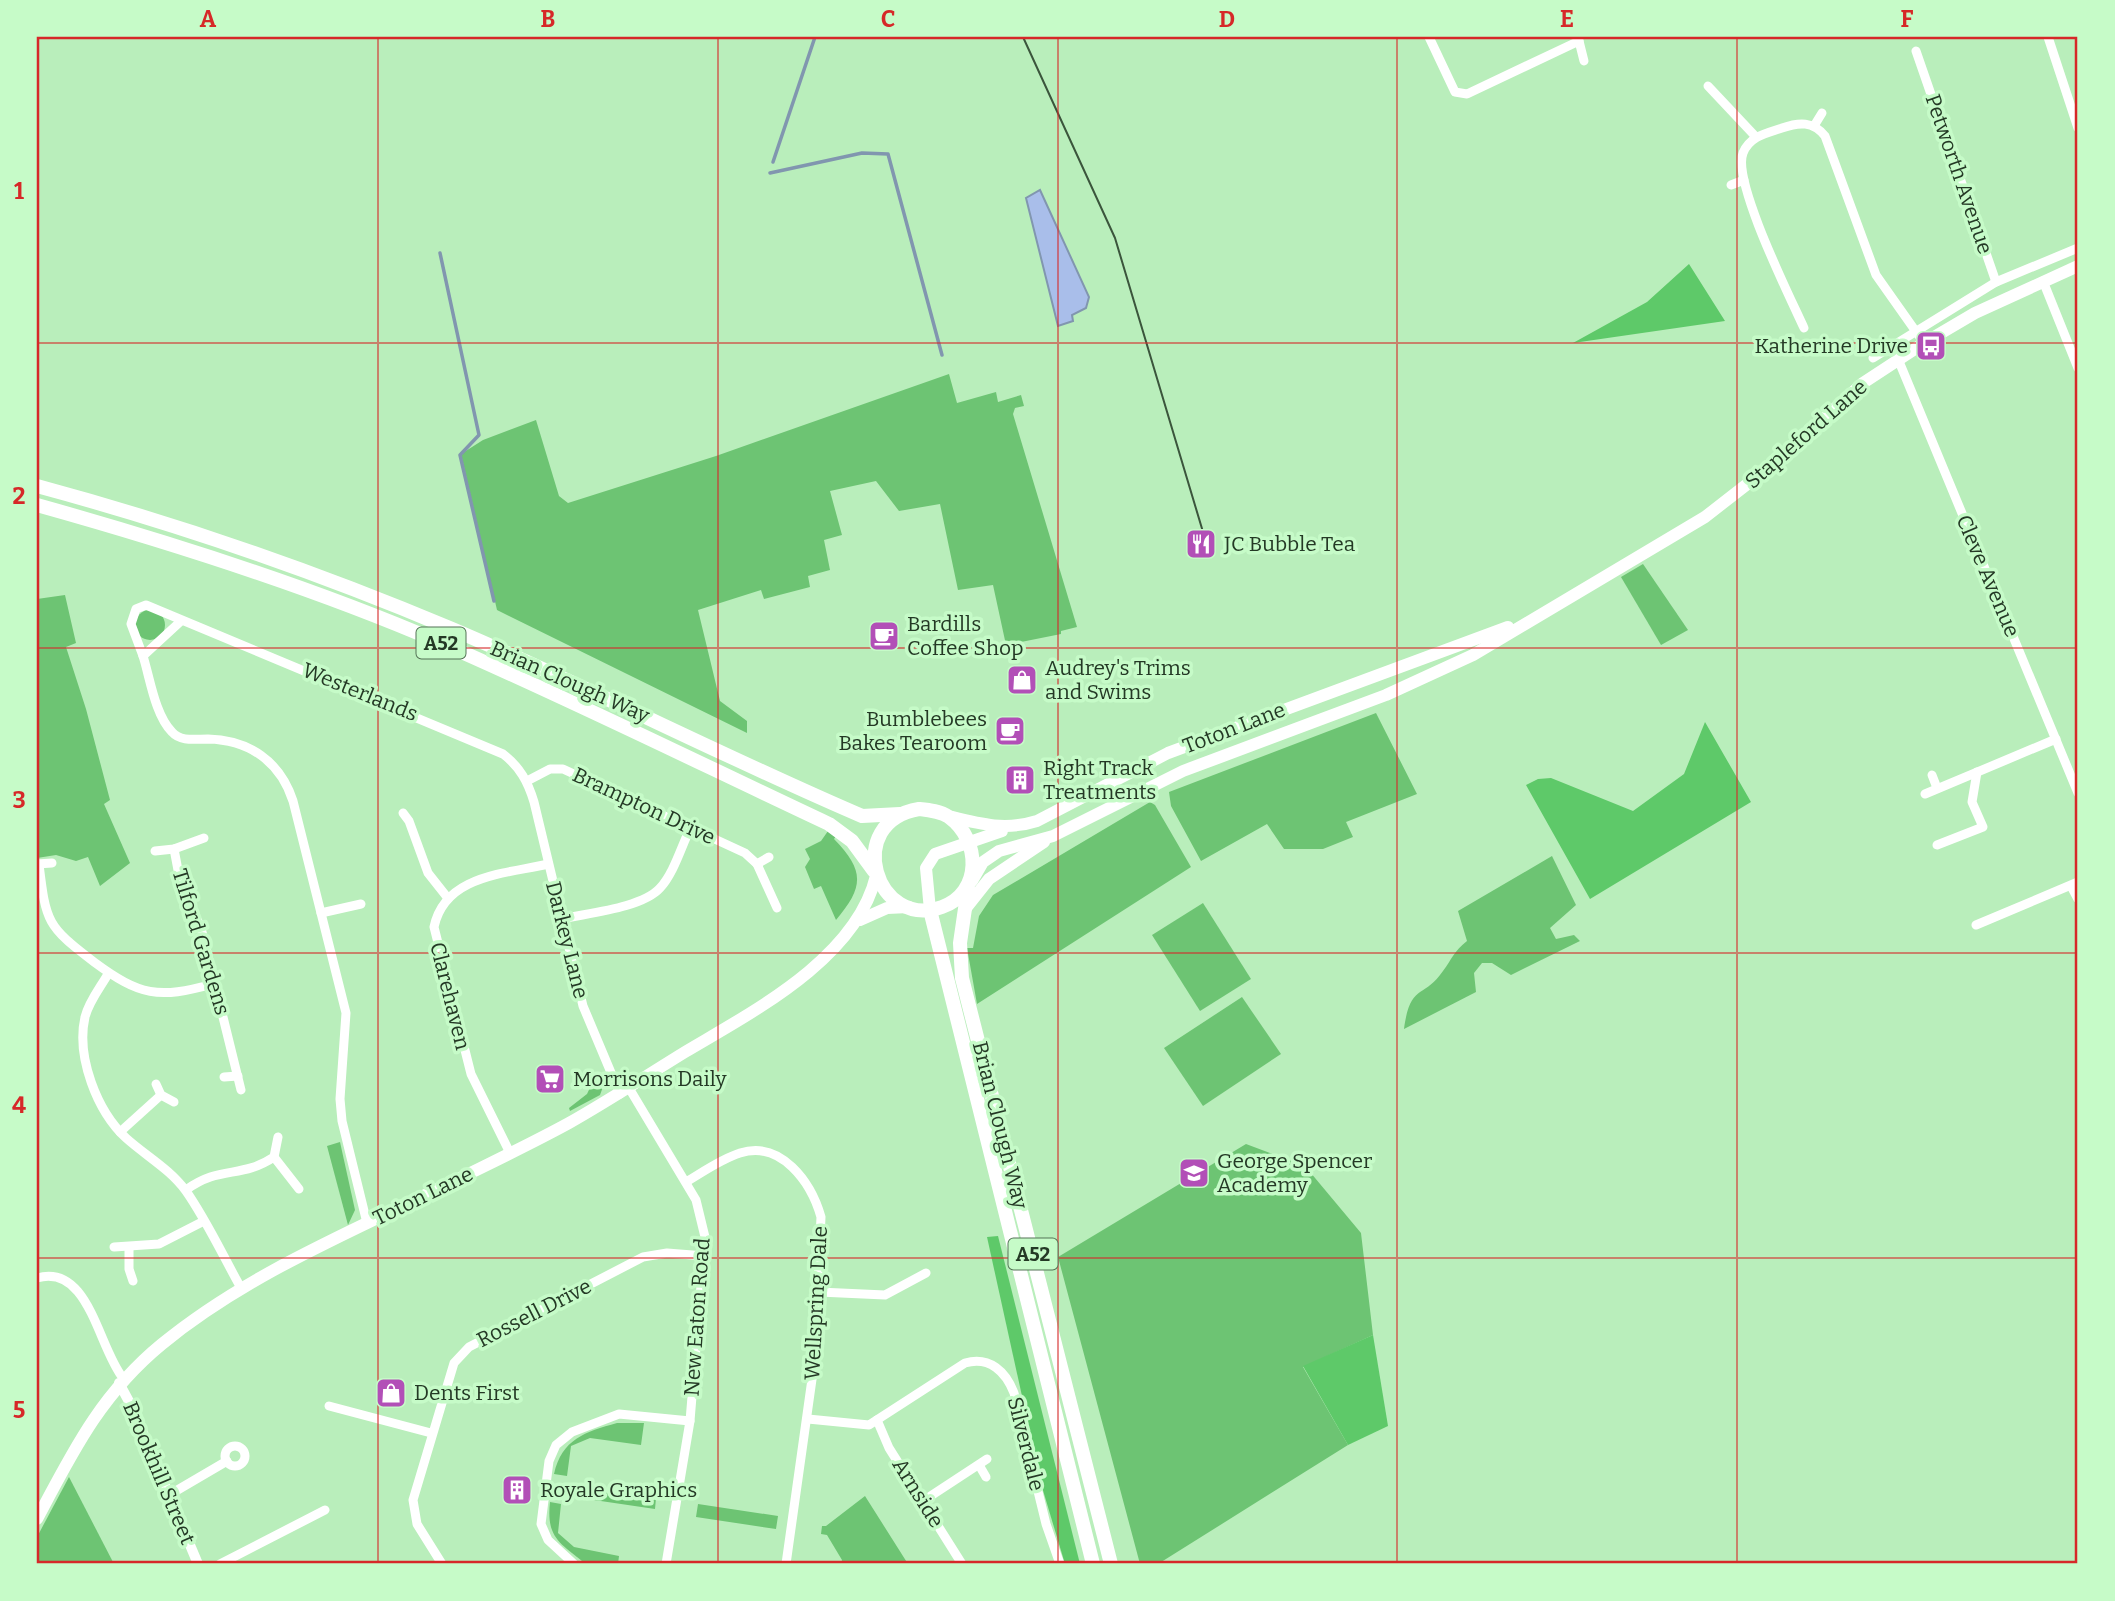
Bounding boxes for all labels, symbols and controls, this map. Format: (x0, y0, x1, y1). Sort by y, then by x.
text: A (200, 5, 217, 33)
text: B (541, 5, 555, 33)
text: C (881, 5, 895, 33)
text: D (1219, 5, 1235, 33)
text: E (1560, 5, 1574, 33)
text: F (1901, 5, 1914, 33)
street label: Petworth Avenue (1919, 91, 1999, 257)
text: 1 (14, 177, 24, 205)
bus stop icon: Katherine Drive (1914, 329, 1948, 363)
place label: Katherine Drive (1755, 333, 1908, 359)
street label: Stapleford Lane (1740, 374, 1872, 494)
text: 2 (13, 482, 26, 510)
street label: Cleve Avenue (1951, 511, 2025, 641)
restaurant icon: JC Bubble Tea (1184, 527, 1218, 561)
place label: JC Bubble Tea (1223, 531, 1356, 557)
place label: Bardills Coffee Shop (907, 611, 1024, 661)
cafe icon: Bardills Coffee Shop (867, 619, 901, 653)
road number: A52 (416, 628, 466, 658)
street label: Brian Clough Way (486, 635, 654, 729)
place label: Audrey's Trims and Swims (1045, 655, 1191, 705)
street label: Westerlands (298, 657, 422, 727)
shop icon: Audrey's Trims and Swims (1005, 663, 1039, 697)
street label: Toton Lane (1179, 697, 1289, 759)
place label: Bumblebees Bakes Tearoom (838, 706, 987, 756)
cafe icon: Bumblebees Bakes Tearoom (993, 714, 1027, 748)
place label: Right Track Treatments (1043, 755, 1156, 805)
street label: Brampton Drive (569, 762, 719, 850)
building icon: Right Track Treatments (1003, 763, 1037, 797)
text: 3 (12, 786, 26, 814)
street label: Tilford Gardens (166, 866, 236, 1018)
street label: Darkey Lane (540, 879, 594, 1001)
street label: Clarehaven (424, 940, 476, 1052)
street label: Brian Clough Way (967, 1039, 1034, 1212)
supermarket icon: Morrisons Daily (533, 1062, 567, 1096)
place label: Morrisons Daily (573, 1066, 727, 1092)
text: 4 (12, 1091, 26, 1119)
place label: George Spencer Academy (1217, 1148, 1372, 1198)
school or university icon: George Spencer Academy (1177, 1156, 1211, 1190)
street label: Toton Lane (369, 1161, 477, 1231)
street label: Wellspring Dale (799, 1225, 833, 1381)
street label: New Eaton Road (678, 1237, 716, 1397)
road number: A52 (1009, 1238, 1058, 1270)
street label: Rossell Drive (472, 1273, 596, 1353)
shop icon: Dents First (374, 1376, 408, 1410)
place label: Dents First (414, 1380, 520, 1406)
street label: Silverdale (1002, 1394, 1050, 1494)
text: 5 (13, 1396, 25, 1424)
street label: Brookhill Street (117, 1398, 201, 1549)
street label: Arnside (887, 1453, 949, 1533)
building icon: Royale Graphics (500, 1473, 534, 1507)
place label: Royale Graphics (540, 1477, 697, 1503)

